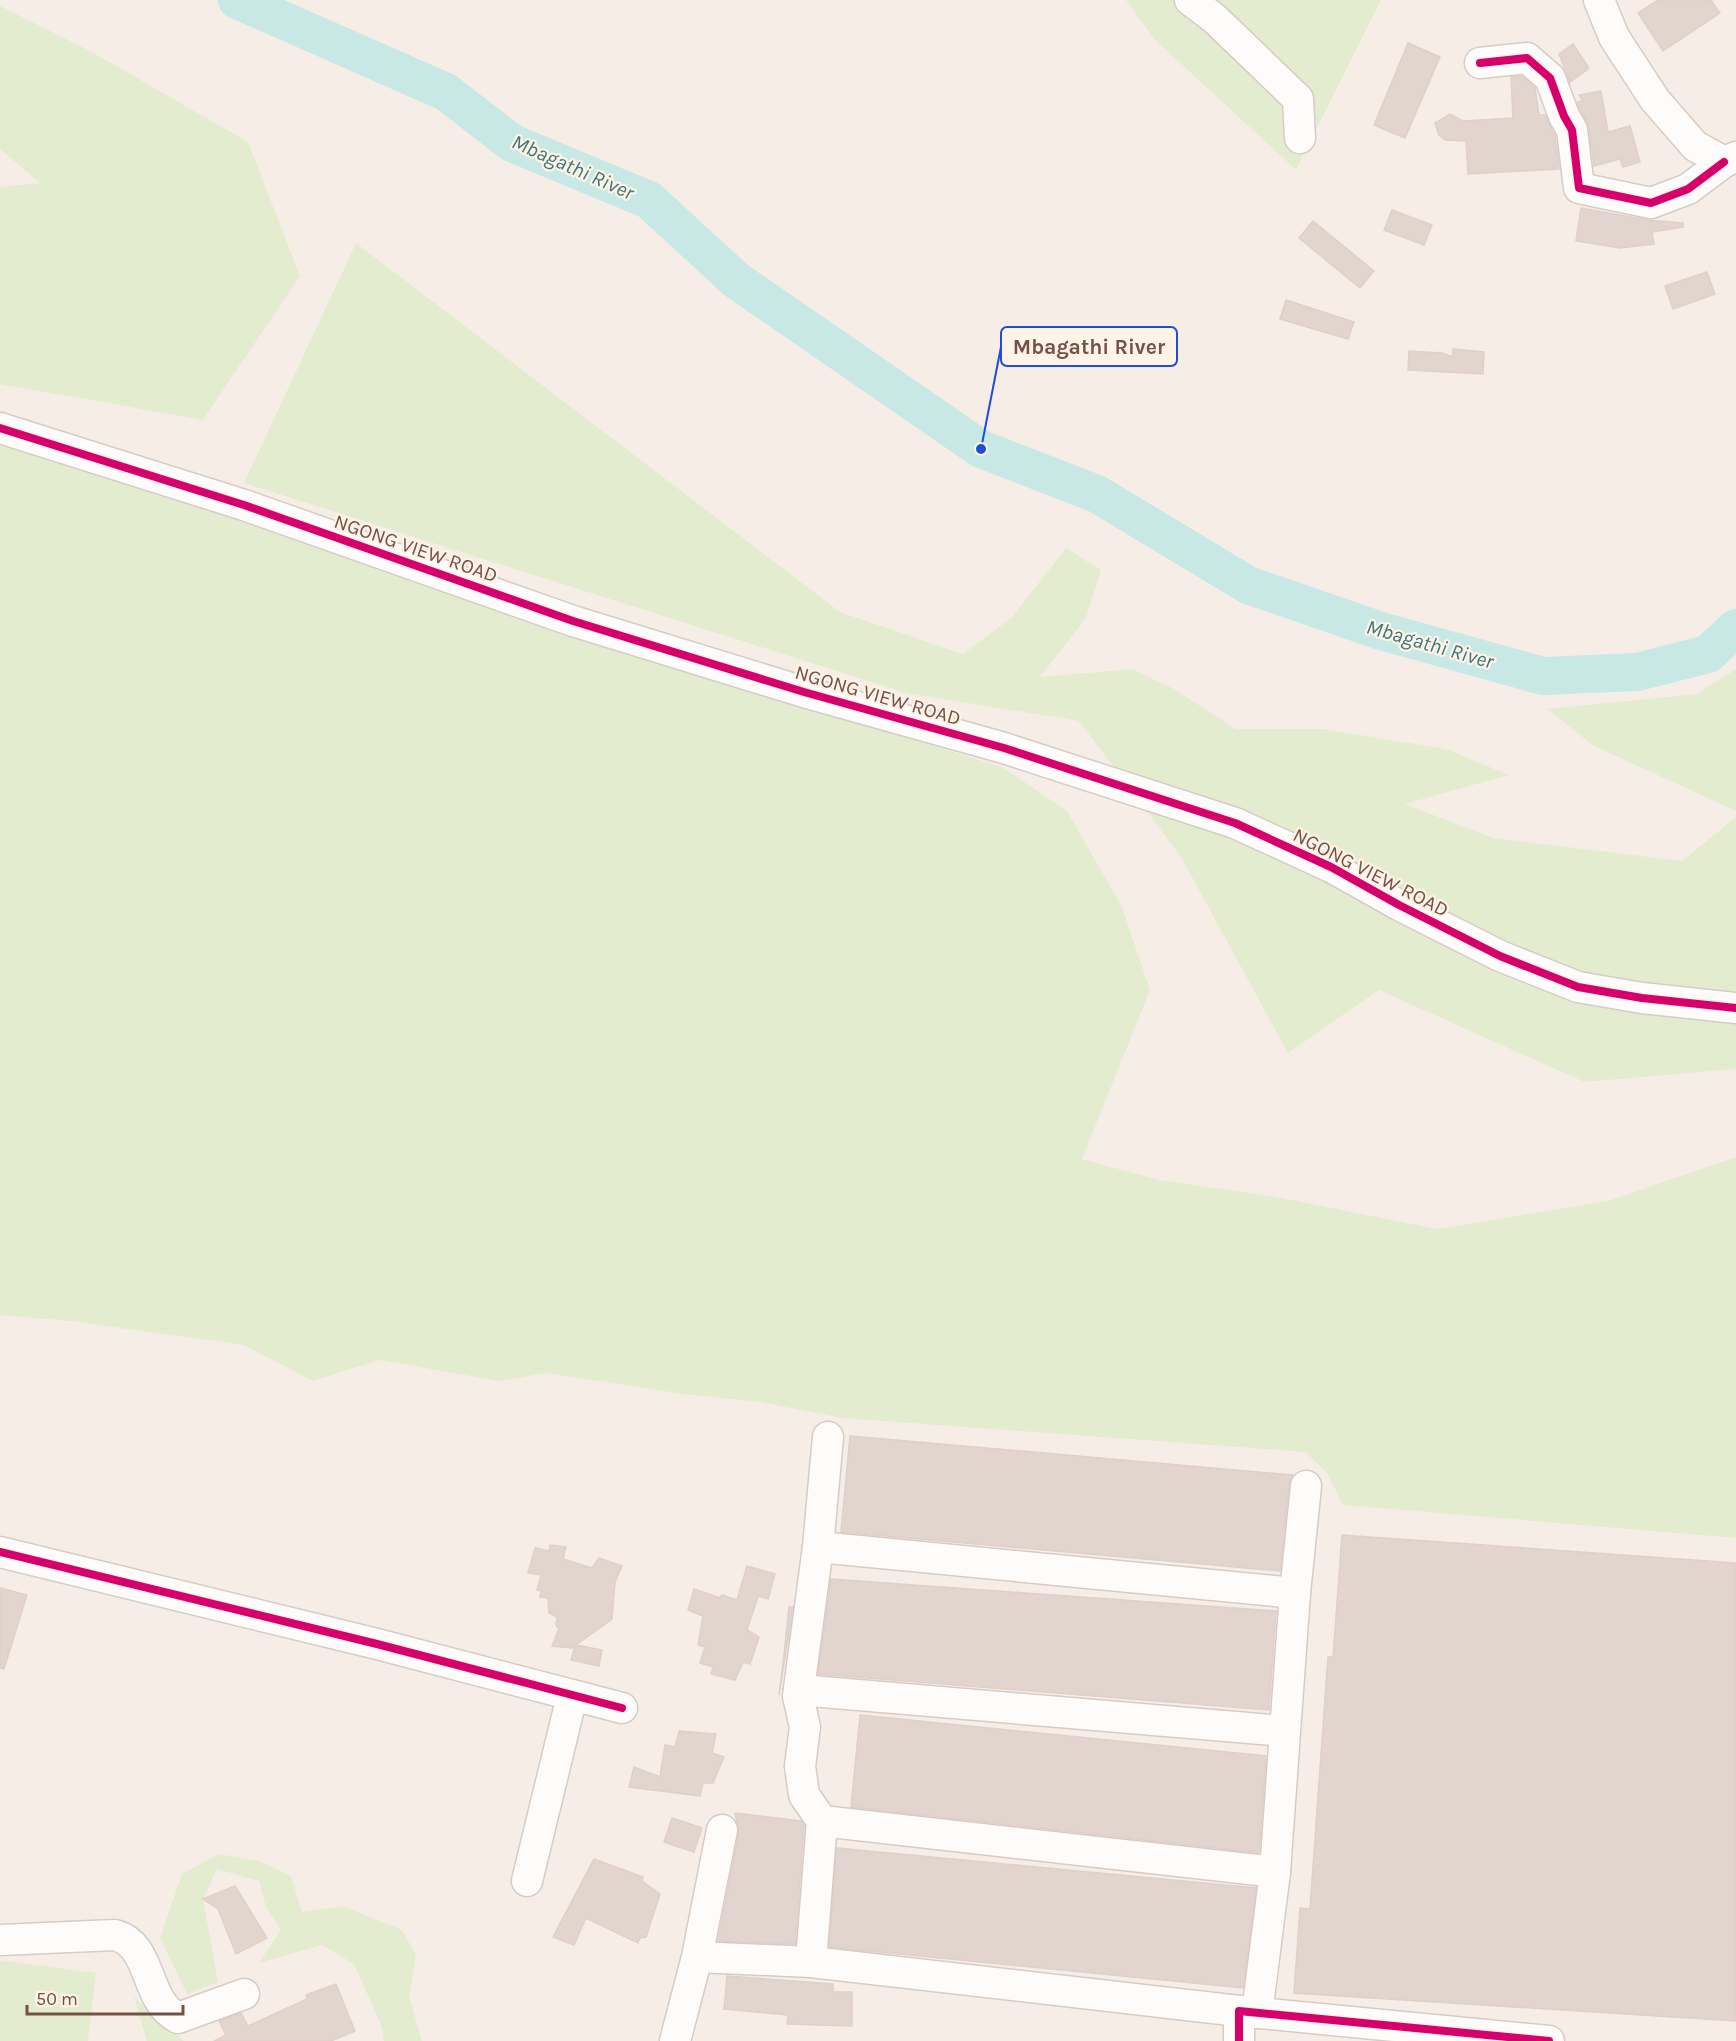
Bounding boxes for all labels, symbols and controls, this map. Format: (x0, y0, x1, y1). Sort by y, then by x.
water label: Mbagathi River (508, 129, 639, 205)
callout: Mbagathi River (1001, 327, 1177, 366)
text: Mbagathi River (1013, 335, 1166, 359)
street label: NGONG VIEW ROAD (331, 510, 501, 587)
water label: Mbagathi River (1364, 614, 1497, 674)
street label: NGONG VIEW ROAD (792, 661, 963, 730)
street label: NGONG VIEW ROAD (1289, 823, 1452, 922)
scale bar (27, 1978, 183, 2016)
text: 50 m (36, 1988, 78, 2010)

